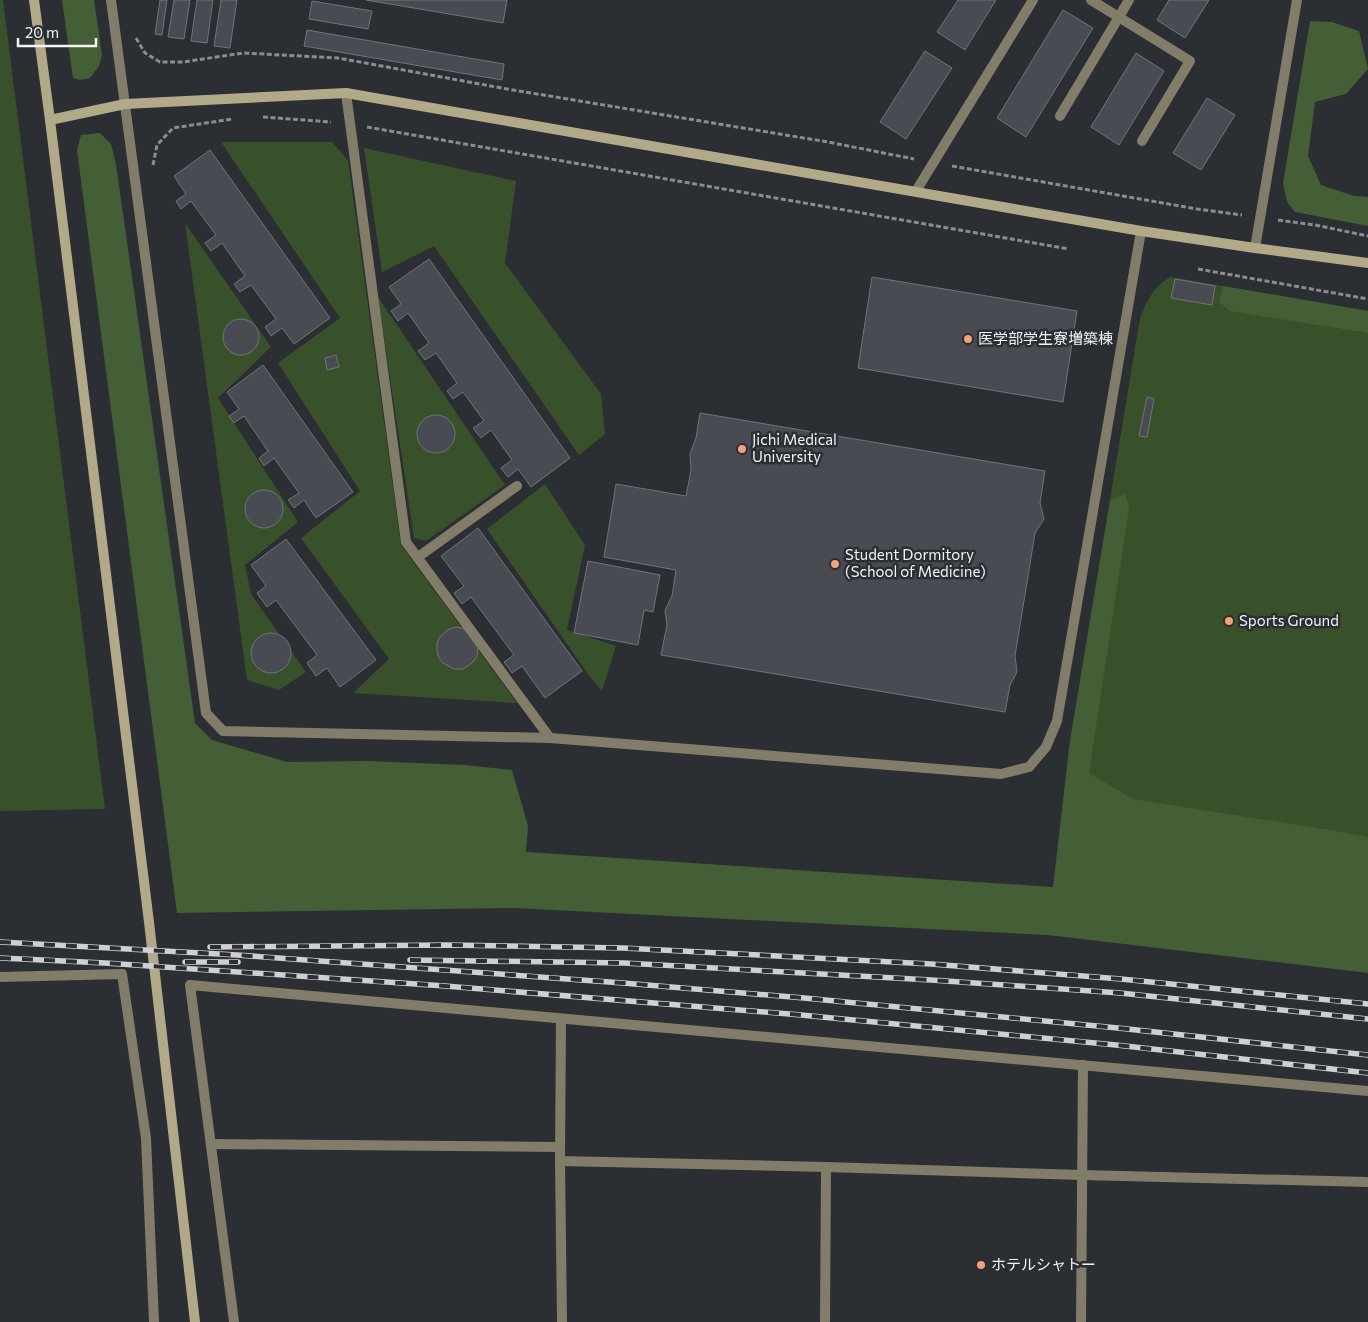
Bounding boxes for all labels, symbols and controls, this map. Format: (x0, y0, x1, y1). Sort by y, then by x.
scale bar (18, 15, 95, 47)
text: 20 m (25, 23, 59, 41)
place label: 医学部学生寮増築棟 (978, 329, 1113, 347)
marker: 医学部学生寮増築棟 (962, 333, 974, 345)
place label: Jichi Medical University (752, 430, 837, 465)
marker: Jichi Medical University (736, 443, 748, 455)
place label: Student Dormitory (School of Medicine) (845, 545, 986, 580)
marker: Student Dormitory (School of Medicine) (829, 558, 841, 570)
place label: Sports Ground (1239, 611, 1339, 629)
marker: Sports Ground (1223, 615, 1235, 627)
place label: ホテルシャトー (991, 1255, 1096, 1273)
marker: ホテルシャトー (975, 1259, 987, 1271)

